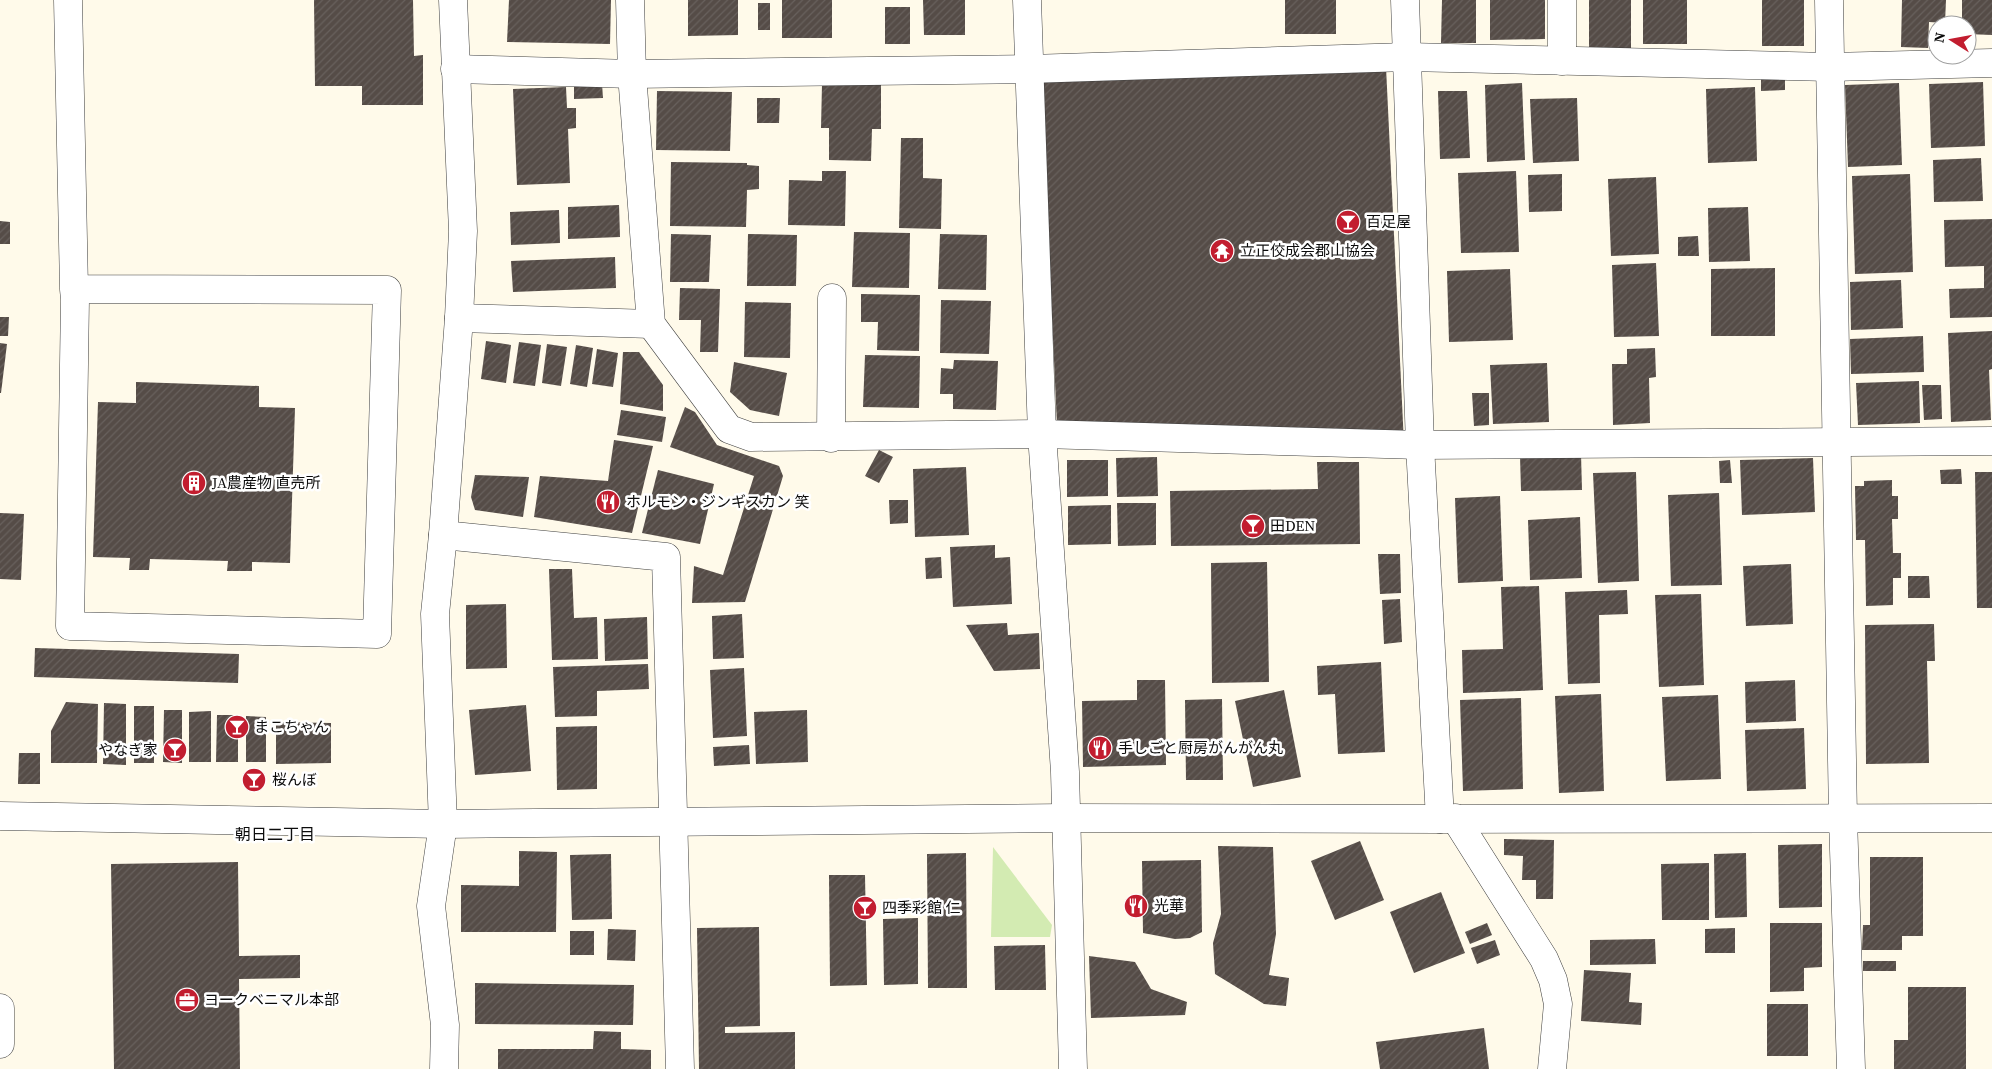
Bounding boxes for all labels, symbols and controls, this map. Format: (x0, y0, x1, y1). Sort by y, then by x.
north arrow (1927, 15, 1977, 65)
text: N (1928, 31, 1950, 44)
bar icon: 百足屋 (1335, 209, 1361, 235)
place label: 百足屋 (1366, 211, 1411, 232)
temple icon: 立正佼成会郡山協会 (1209, 238, 1235, 264)
place label: 立正佼成会郡山協会 (1240, 240, 1375, 261)
building icon: JA農産物 直売所 (181, 470, 207, 496)
place label: JA農産物 直売所 (211, 472, 320, 493)
restaurant icon: ホルモン・ジンギスカン 笑 (595, 489, 621, 515)
place label: ホルモン・ジンギスカン 笑 (626, 491, 810, 512)
bar icon: 田DEN (1240, 513, 1266, 539)
place label: 田DEN (1270, 515, 1315, 536)
bar icon: まこちゃん (224, 714, 250, 740)
place label: まこちゃん (254, 716, 329, 737)
restaurant icon: 手しごと厨房がんがん丸 (1087, 735, 1113, 761)
bar icon: やなぎ家 (162, 737, 188, 763)
place label: 手しごと厨房がんがん丸 (1118, 737, 1283, 758)
place label: やなぎ家 (98, 739, 158, 760)
bar icon: 桜んぼ (241, 767, 267, 793)
place label: 桜んぼ (272, 769, 317, 790)
district label: 朝日二丁目 (235, 823, 315, 845)
restaurant icon: 光華 (1123, 893, 1149, 919)
bar icon: 四季彩館 仁 (852, 895, 878, 921)
place label: 光華 (1154, 895, 1184, 916)
place label: 四季彩館 仁 (882, 897, 961, 918)
office icon: ヨークベニマル本部 (174, 987, 200, 1013)
place label: ヨークベニマル本部 (204, 989, 339, 1010)

